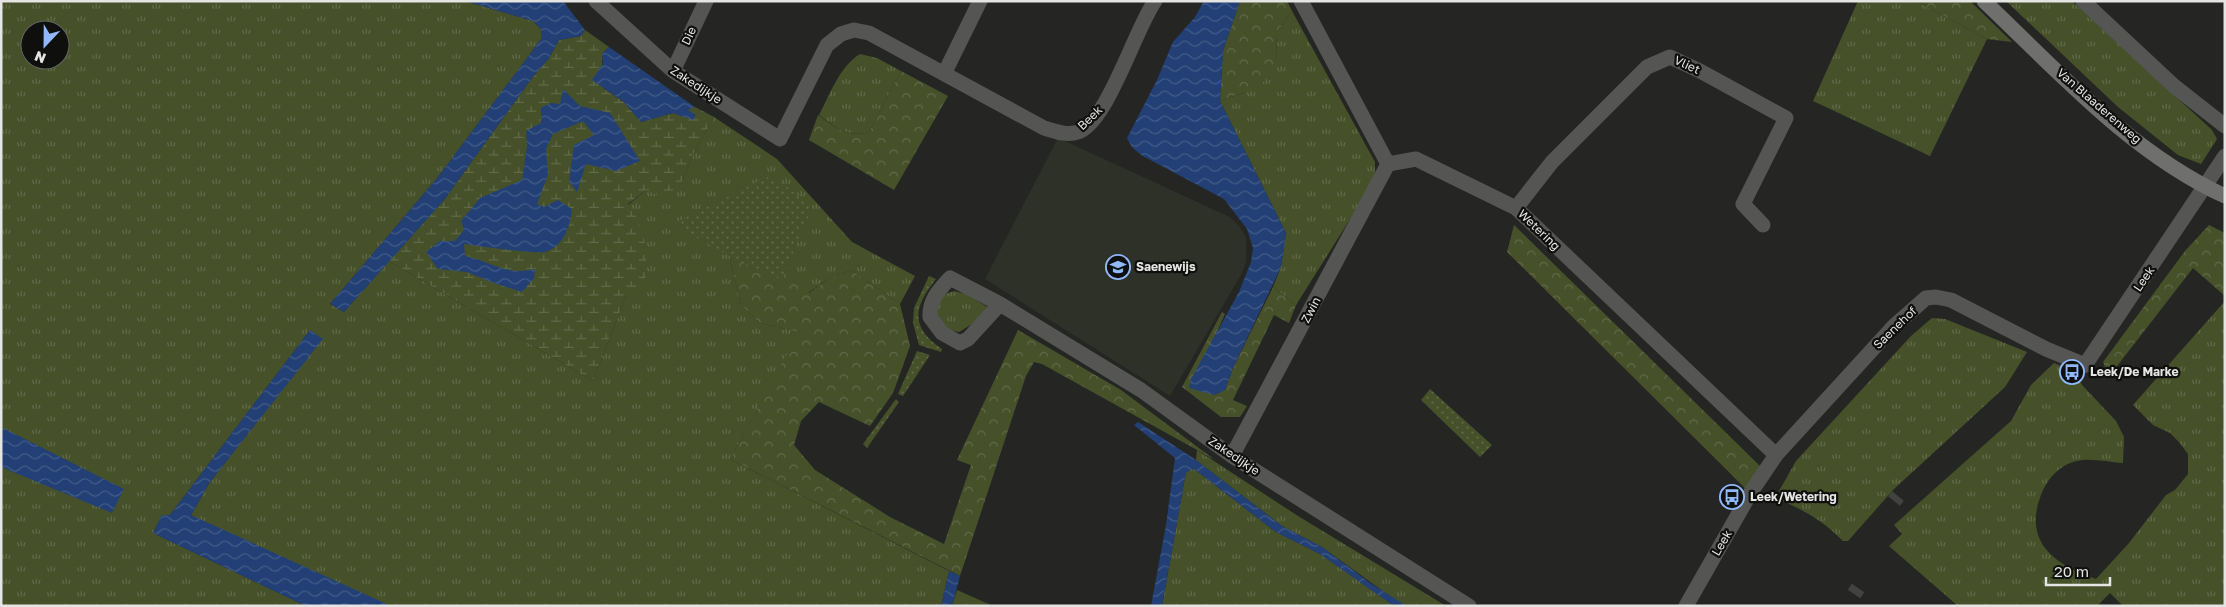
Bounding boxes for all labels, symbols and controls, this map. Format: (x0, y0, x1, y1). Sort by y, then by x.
north arrow (20, 20, 70, 70)
street label: Die (678, 24, 699, 47)
text: N (32, 48, 48, 67)
street label: Vliet (1672, 52, 1703, 77)
street label: Zakedijkje (668, 62, 725, 107)
street label: Van Blaaderenweg (2054, 65, 2145, 146)
street label: Beek (1074, 102, 1105, 133)
street label: Wetering (1515, 206, 1563, 253)
school or university icon: Saenewijs (1105, 254, 1131, 280)
place label: Saenewijs (1136, 259, 1196, 274)
street label: Leek (2130, 263, 2158, 294)
street label: Zwin (1298, 294, 1324, 325)
street label: Saenehof (1870, 303, 1920, 352)
bus stop icon: Leek/De Marke (2059, 359, 2085, 385)
place label: Leek/De Marke (2090, 364, 2179, 379)
street label: Zakedijkje (1206, 433, 1263, 478)
bus stop icon: Leek/Wetering (1719, 484, 1745, 510)
place label: Leek/Wetering (1750, 489, 1837, 504)
street label: Leek (1708, 527, 1735, 558)
scale bar (2046, 554, 2110, 586)
text: 20 m (2054, 562, 2089, 580)

